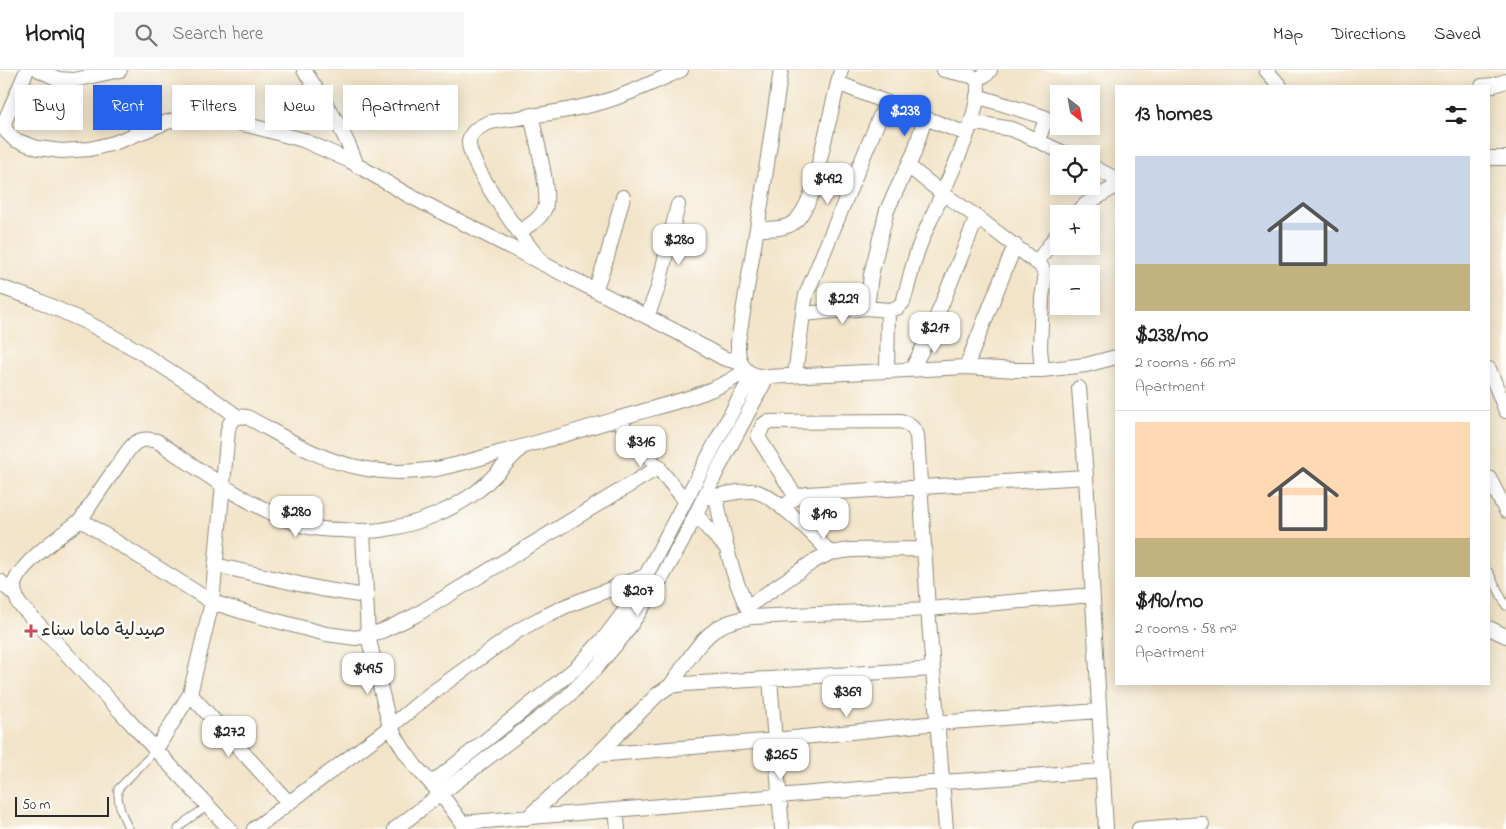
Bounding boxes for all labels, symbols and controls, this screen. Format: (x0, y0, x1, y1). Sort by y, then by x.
search box (114, 12, 464, 57)
text: Homiq (25, 17, 84, 52)
icon: search (132, 21, 160, 49)
text: Search here (172, 21, 263, 48)
text: Map (1273, 22, 1303, 48)
text: Directions (1331, 22, 1406, 48)
text: Saved (1434, 22, 1481, 48)
chip: Buy (15, 85, 83, 130)
chip: Rent (93, 85, 162, 130)
chip: Filters (172, 85, 255, 130)
chip: New (265, 85, 333, 130)
chip: Apartment (343, 85, 458, 130)
north arrow (1050, 85, 1100, 135)
map controls (1050, 85, 1100, 315)
pin: $238 (875, 94, 935, 137)
text: $238 (890, 99, 920, 123)
text: 13 homes (1135, 100, 1213, 130)
icon: filters (1442, 101, 1470, 129)
button: locate (1050, 145, 1100, 195)
pin: $492 (798, 162, 858, 205)
text: $492 (813, 167, 843, 191)
icon: home (1258, 189, 1348, 279)
button: + (1050, 205, 1100, 255)
pin: $280 (649, 224, 709, 266)
text: $280 (664, 228, 694, 252)
button: − (1050, 265, 1100, 315)
pin: $229 (813, 282, 873, 325)
text: $229 (828, 287, 858, 311)
pin: $217 (905, 312, 965, 354)
text: $217 (920, 316, 950, 340)
text: $238/mo (1135, 321, 1208, 351)
text: 2 rooms · 66 m² (1135, 351, 1236, 375)
text: Apartment (1135, 375, 1205, 399)
pin: $316 (611, 426, 671, 468)
text: $316 (627, 430, 655, 454)
icon: home (1258, 454, 1348, 544)
pin: $280 (266, 496, 326, 538)
pin: $190 (794, 498, 854, 540)
text: $280 (281, 500, 311, 524)
text: $190 (811, 502, 837, 526)
pin: $207 (608, 574, 668, 617)
text: $207 (622, 579, 654, 603)
text: $190/mo (1135, 587, 1204, 617)
text: 2 rooms · 58 m² (1135, 617, 1237, 641)
place label: صيدلية ماما سناء (41, 618, 165, 644)
marker: صيدلية ماما سناء (25, 625, 37, 637)
text: Apartment (1135, 641, 1205, 665)
pin: $495 (338, 652, 398, 695)
text: $495 (353, 657, 383, 681)
pin: $369 (817, 676, 877, 718)
text: $369 (833, 680, 861, 704)
pin: $272 (199, 716, 259, 758)
text: $272 (213, 720, 245, 744)
pin: $265 (751, 738, 811, 781)
text: $265 (764, 743, 798, 767)
scale bar (15, 794, 109, 817)
text: 50 m (22, 795, 50, 816)

